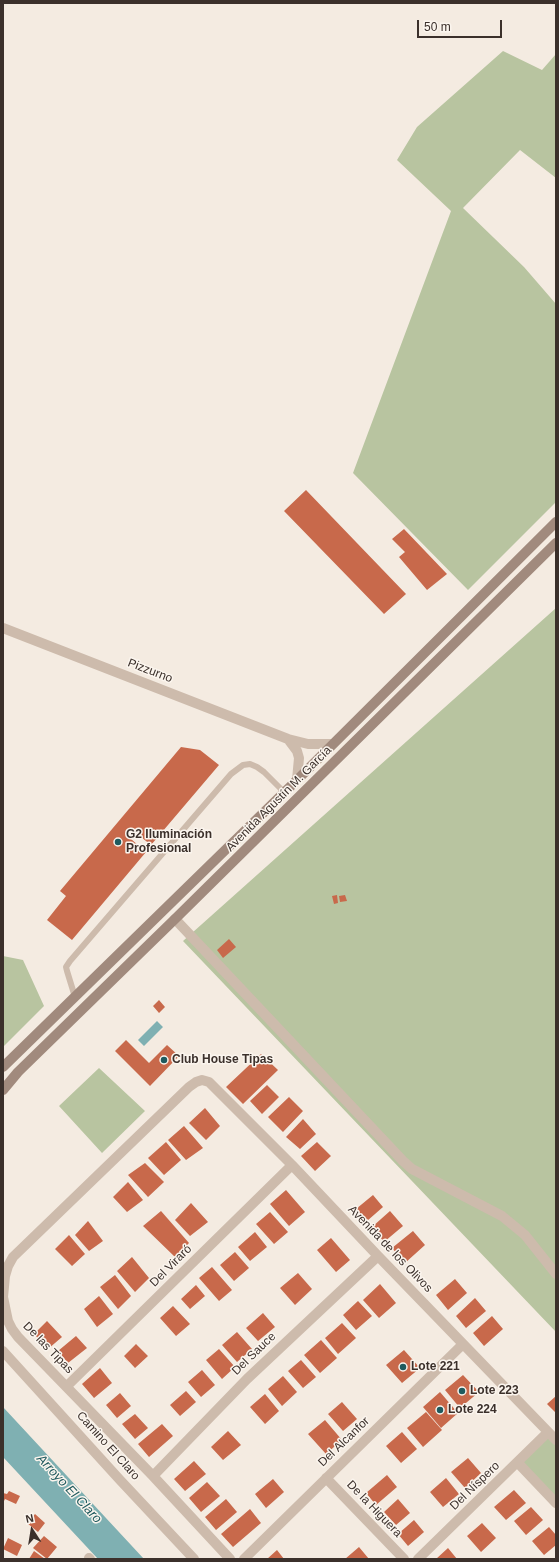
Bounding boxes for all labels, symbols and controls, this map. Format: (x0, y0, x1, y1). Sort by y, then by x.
scale bar (419, 12, 504, 38)
text: 50 m (424, 20, 451, 34)
street label: Pizzurno (126, 656, 174, 686)
street label: Avenida Agustín M. García (223, 743, 335, 855)
place label: G2 Iluminación Profesional (126, 828, 212, 856)
marker: G2 Iluminación Profesional (113, 837, 123, 847)
place label: Club House Tipas (172, 1053, 273, 1067)
marker: Club House Tipas (159, 1055, 169, 1065)
street label: Avenida de los Olivos (345, 1203, 435, 1295)
street label: Del Viraró (147, 1242, 195, 1290)
street label: De las Tipas (20, 1319, 76, 1377)
street label: Del Sauce (229, 1330, 279, 1378)
place label: Lote 221 (411, 1360, 460, 1374)
marker: Lote 221 (398, 1362, 408, 1372)
place label: Lote 223 (470, 1384, 519, 1398)
marker: Lote 223 (457, 1386, 467, 1396)
place label: Lote 224 (448, 1403, 497, 1417)
marker: Lote 224 (435, 1405, 445, 1415)
street label: Camino El Claro (73, 1409, 143, 1483)
street label: Del Alcanfor (315, 1414, 373, 1470)
water label: Arroyo El Claro (33, 1451, 105, 1527)
street label: Del Níspero (447, 1459, 503, 1513)
street label: De la Higuera (343, 1478, 405, 1540)
north arrow (12, 1510, 52, 1550)
text: N (24, 1512, 35, 1525)

